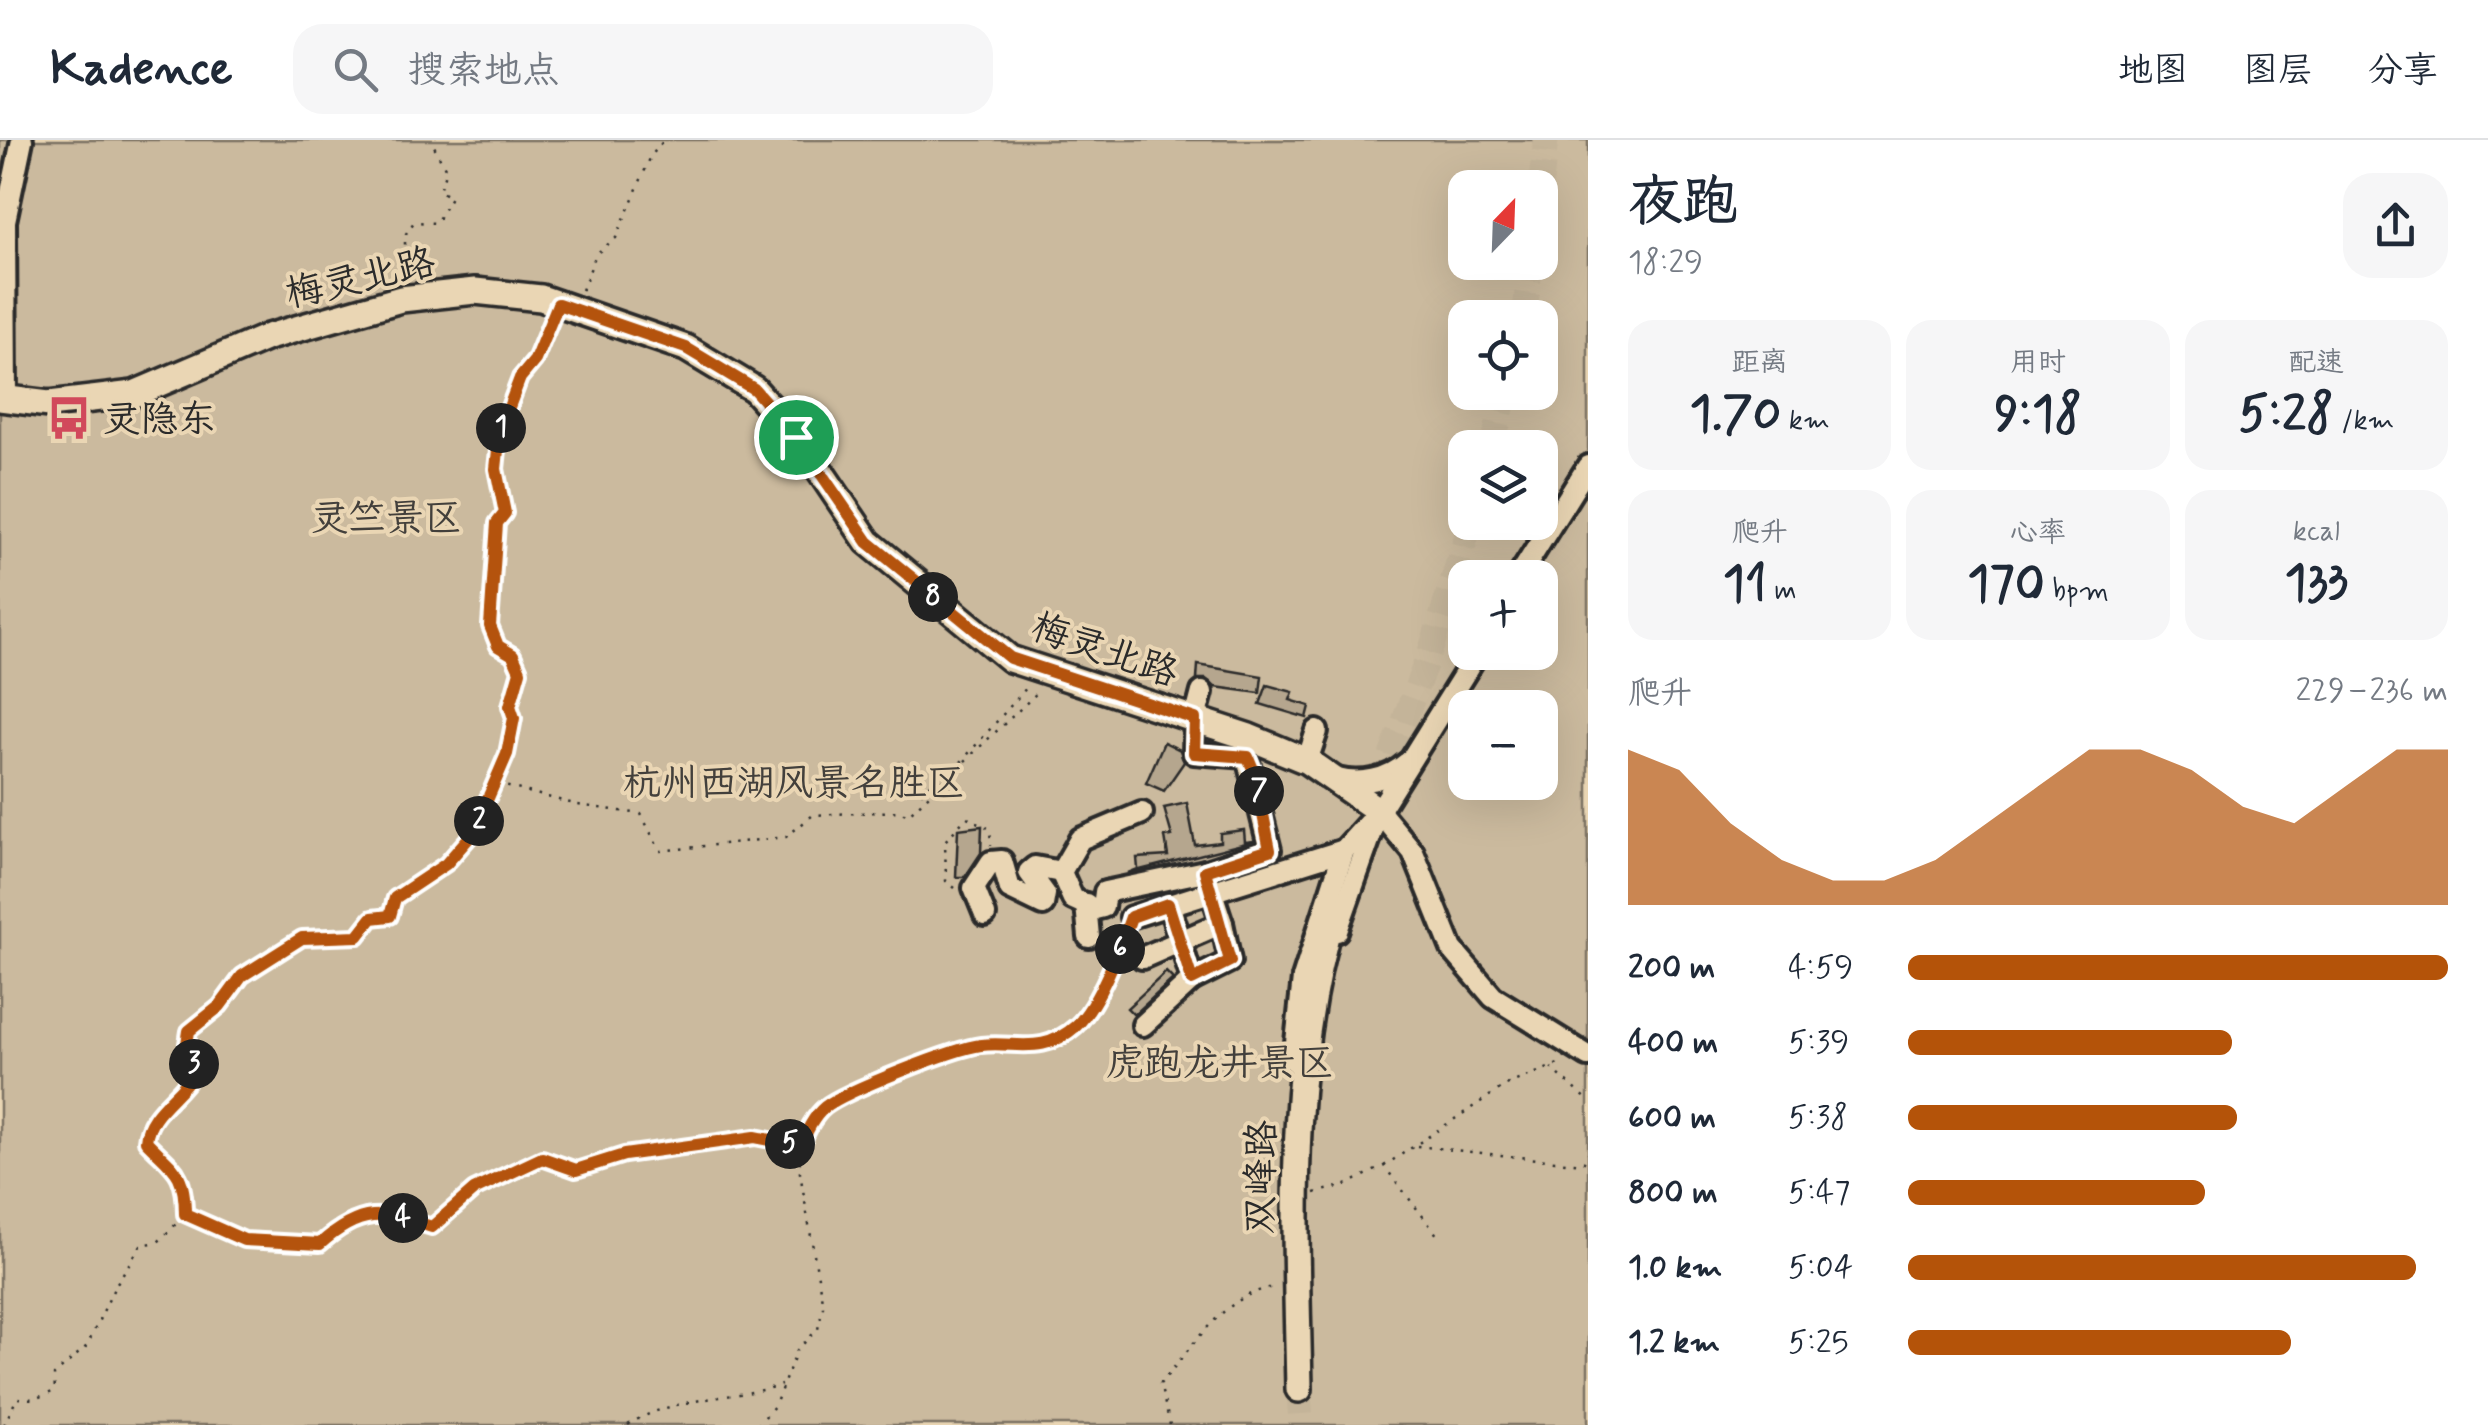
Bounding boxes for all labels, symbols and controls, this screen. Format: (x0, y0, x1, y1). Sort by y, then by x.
search box (293, 24, 993, 114)
text: Kadence (50, 38, 233, 101)
icon: search (328, 42, 383, 97)
text: 搜索地点 (408, 47, 560, 96)
text: 地图 (2118, 48, 2188, 94)
text: 图层 (2243, 48, 2313, 94)
text: 分享 (2368, 48, 2438, 94)
text: 夜跑 (1628, 168, 1738, 240)
north arrow (1448, 170, 1558, 280)
map controls (1448, 170, 1558, 800)
button: share (2343, 173, 2448, 278)
street label: 梅灵北路 (281, 238, 440, 320)
text: 18:29 (1628, 242, 1703, 284)
button: locate (1448, 300, 1558, 410)
text: 距离 (1732, 345, 1788, 382)
text: 用时 (2010, 345, 2066, 382)
text: 配速 (2288, 345, 2344, 382)
text: 1.70 (1690, 382, 1781, 448)
text: 9:18 (1994, 382, 2082, 448)
text: 5:28 (2238, 382, 2334, 448)
bus stop icon: 灵隐东 (45, 394, 93, 442)
pin (754, 395, 839, 480)
place label: 灵隐东 (102, 396, 216, 445)
pin: 1 (476, 403, 526, 453)
text: km (1781, 403, 1830, 440)
text: /km (2334, 403, 2394, 440)
text: 1 (495, 409, 507, 446)
icon: arrive (769, 410, 824, 465)
button: layers (1448, 430, 1558, 540)
park label: 灵竺景区 (310, 495, 462, 544)
text: kcal (2293, 514, 2340, 551)
text: 爬升 (1732, 515, 1788, 552)
text: 心率 (2010, 515, 2066, 552)
text: 133 (2284, 551, 2348, 617)
text: 11 (1723, 552, 1767, 618)
text: 170 (1967, 552, 2045, 618)
button: + (1448, 560, 1558, 670)
pin: 8 (908, 572, 958, 622)
text: m (1767, 573, 1797, 610)
text: bpm (2045, 573, 2109, 610)
text: 8 (925, 578, 941, 615)
street label: 梅灵北路 (1024, 603, 1184, 699)
text: 229–236 m (2296, 670, 2448, 712)
text: 爬升 (1628, 673, 1692, 715)
button: − (1448, 690, 1558, 800)
park label: 杭州西湖风景名胜区 (623, 760, 965, 809)
pin: 7 (1234, 766, 1284, 816)
text: 7 (1251, 772, 1268, 809)
pin: 2 (454, 796, 504, 846)
text: 2 (472, 802, 486, 839)
pin: 6 (1095, 924, 1145, 974)
text: 6 (1113, 930, 1127, 967)
text: 200 m (1628, 947, 1715, 989)
text: 4:59 (1788, 947, 1853, 989)
text: 400 m (1628, 1022, 1718, 1064)
text: 5:39 (1788, 1022, 1849, 1064)
pin: 3 (169, 1039, 219, 1089)
park label: 虎跑龙井景区 (1106, 1040, 1334, 1089)
text: 3 (188, 1045, 200, 1082)
text: 600 m (1628, 1097, 1716, 1139)
text: 5:38 (1788, 1097, 1848, 1139)
pin: 5 (765, 1119, 815, 1169)
street label: 双峰路 (1237, 1120, 1288, 1234)
text: 5 (782, 1125, 798, 1162)
text: 800 m (1628, 1172, 1718, 1214)
text: 5:47 (1788, 1172, 1850, 1214)
pin: 4 (378, 1193, 428, 1243)
text: 4 (395, 1199, 411, 1236)
text: 1.0 km (1628, 1247, 1722, 1289)
text: 5:04 (1788, 1247, 1853, 1289)
text: 1.2 km (1628, 1322, 1720, 1364)
text: 5:25 (1788, 1322, 1848, 1364)

